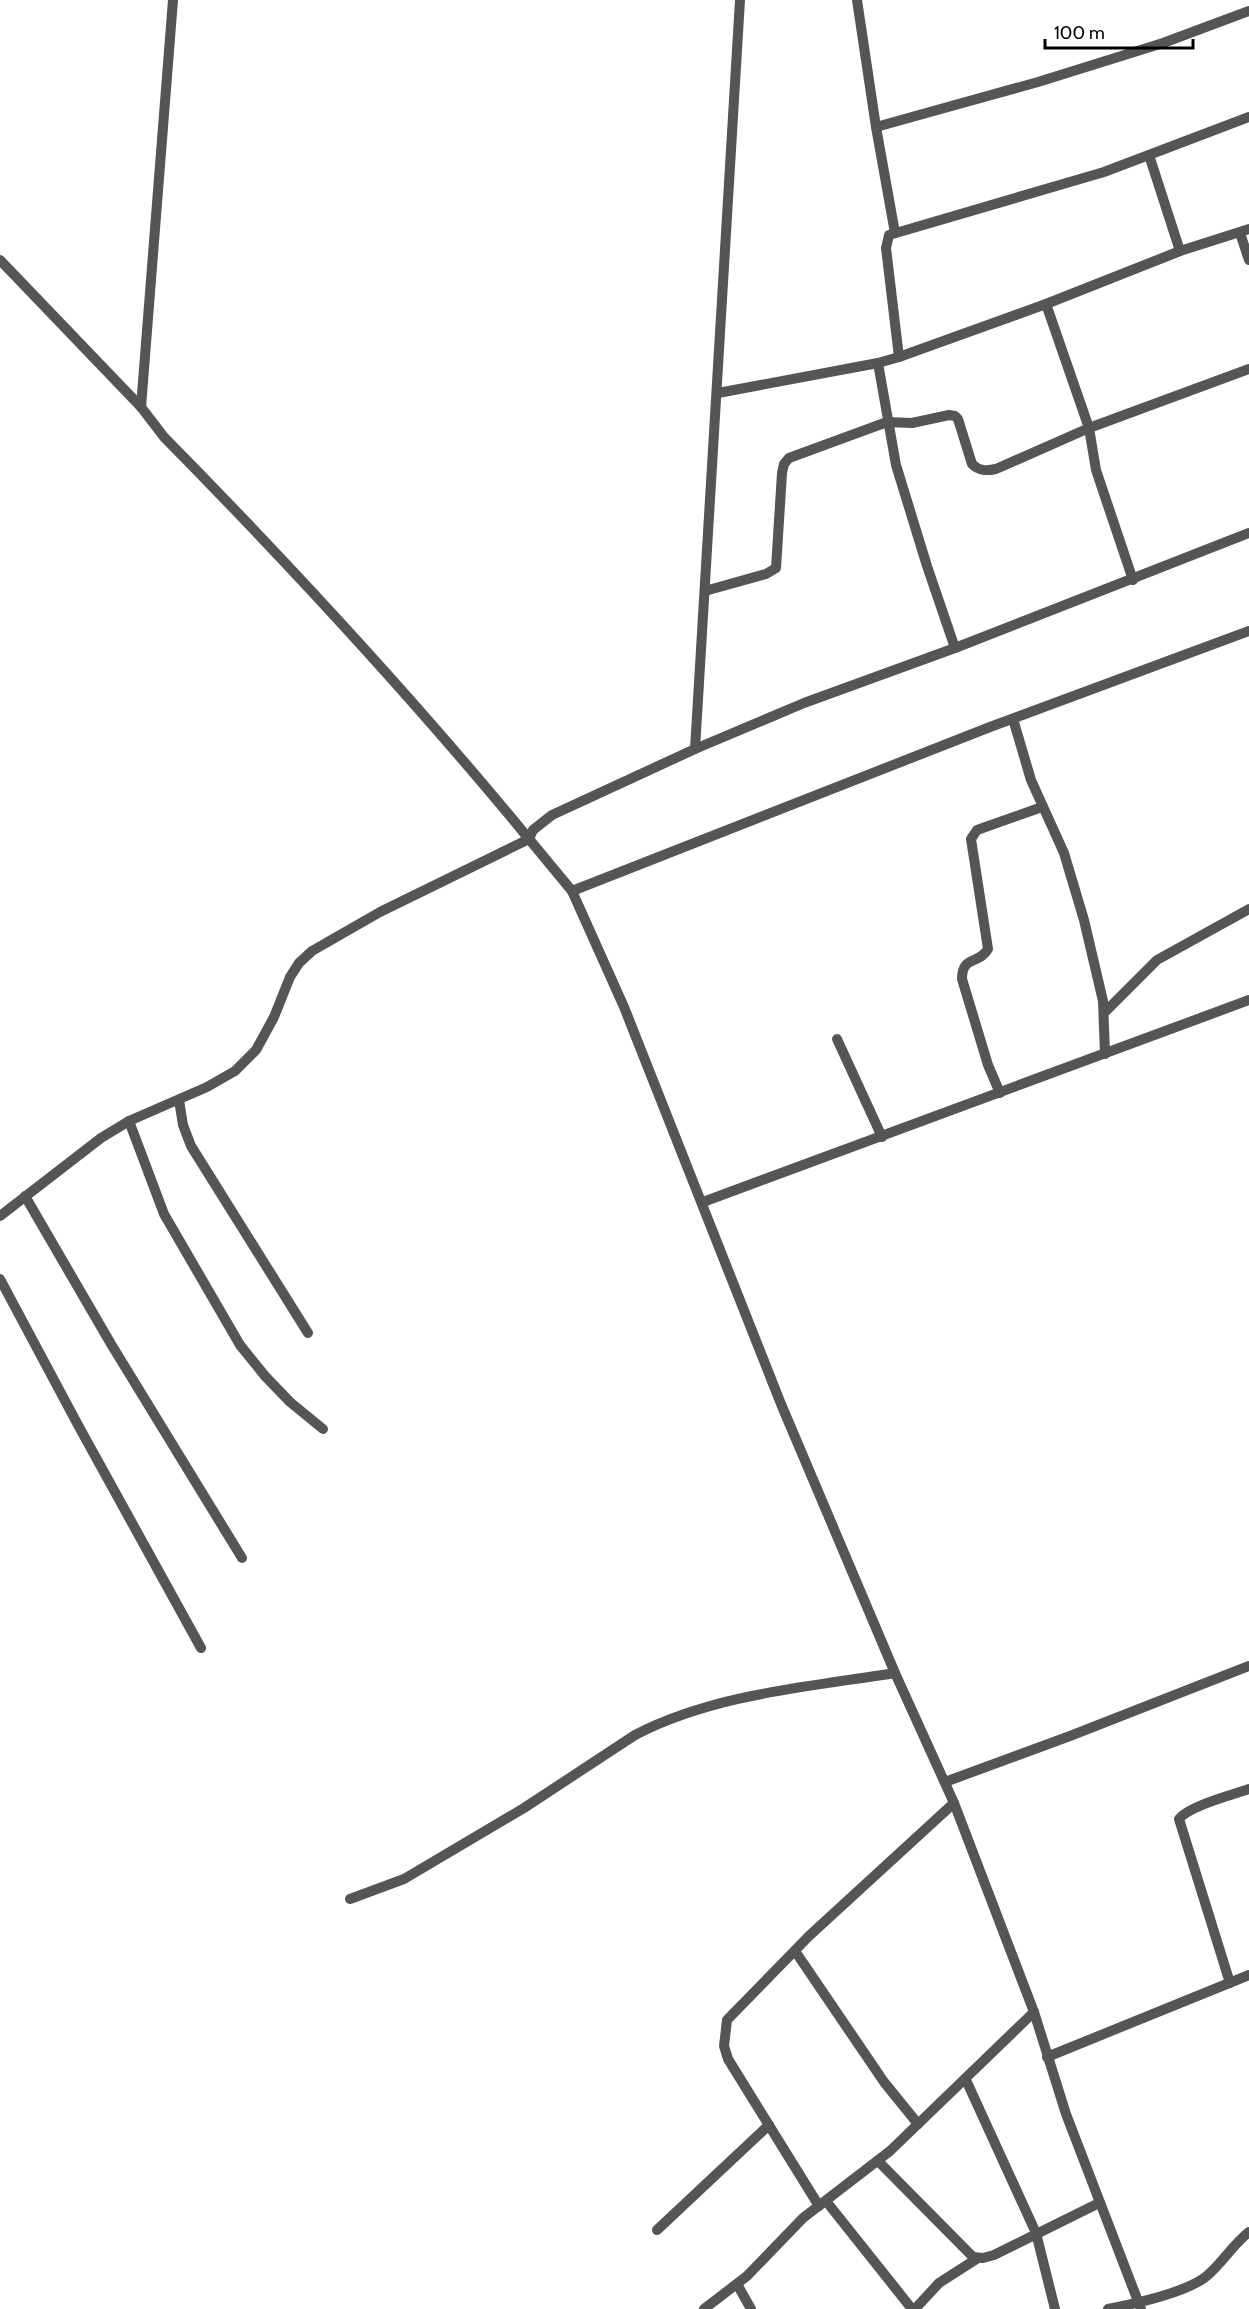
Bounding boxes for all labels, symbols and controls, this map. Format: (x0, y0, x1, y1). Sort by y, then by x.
scale bar (1045, 12, 1194, 50)
text: 100 m (1054, 22, 1105, 44)

